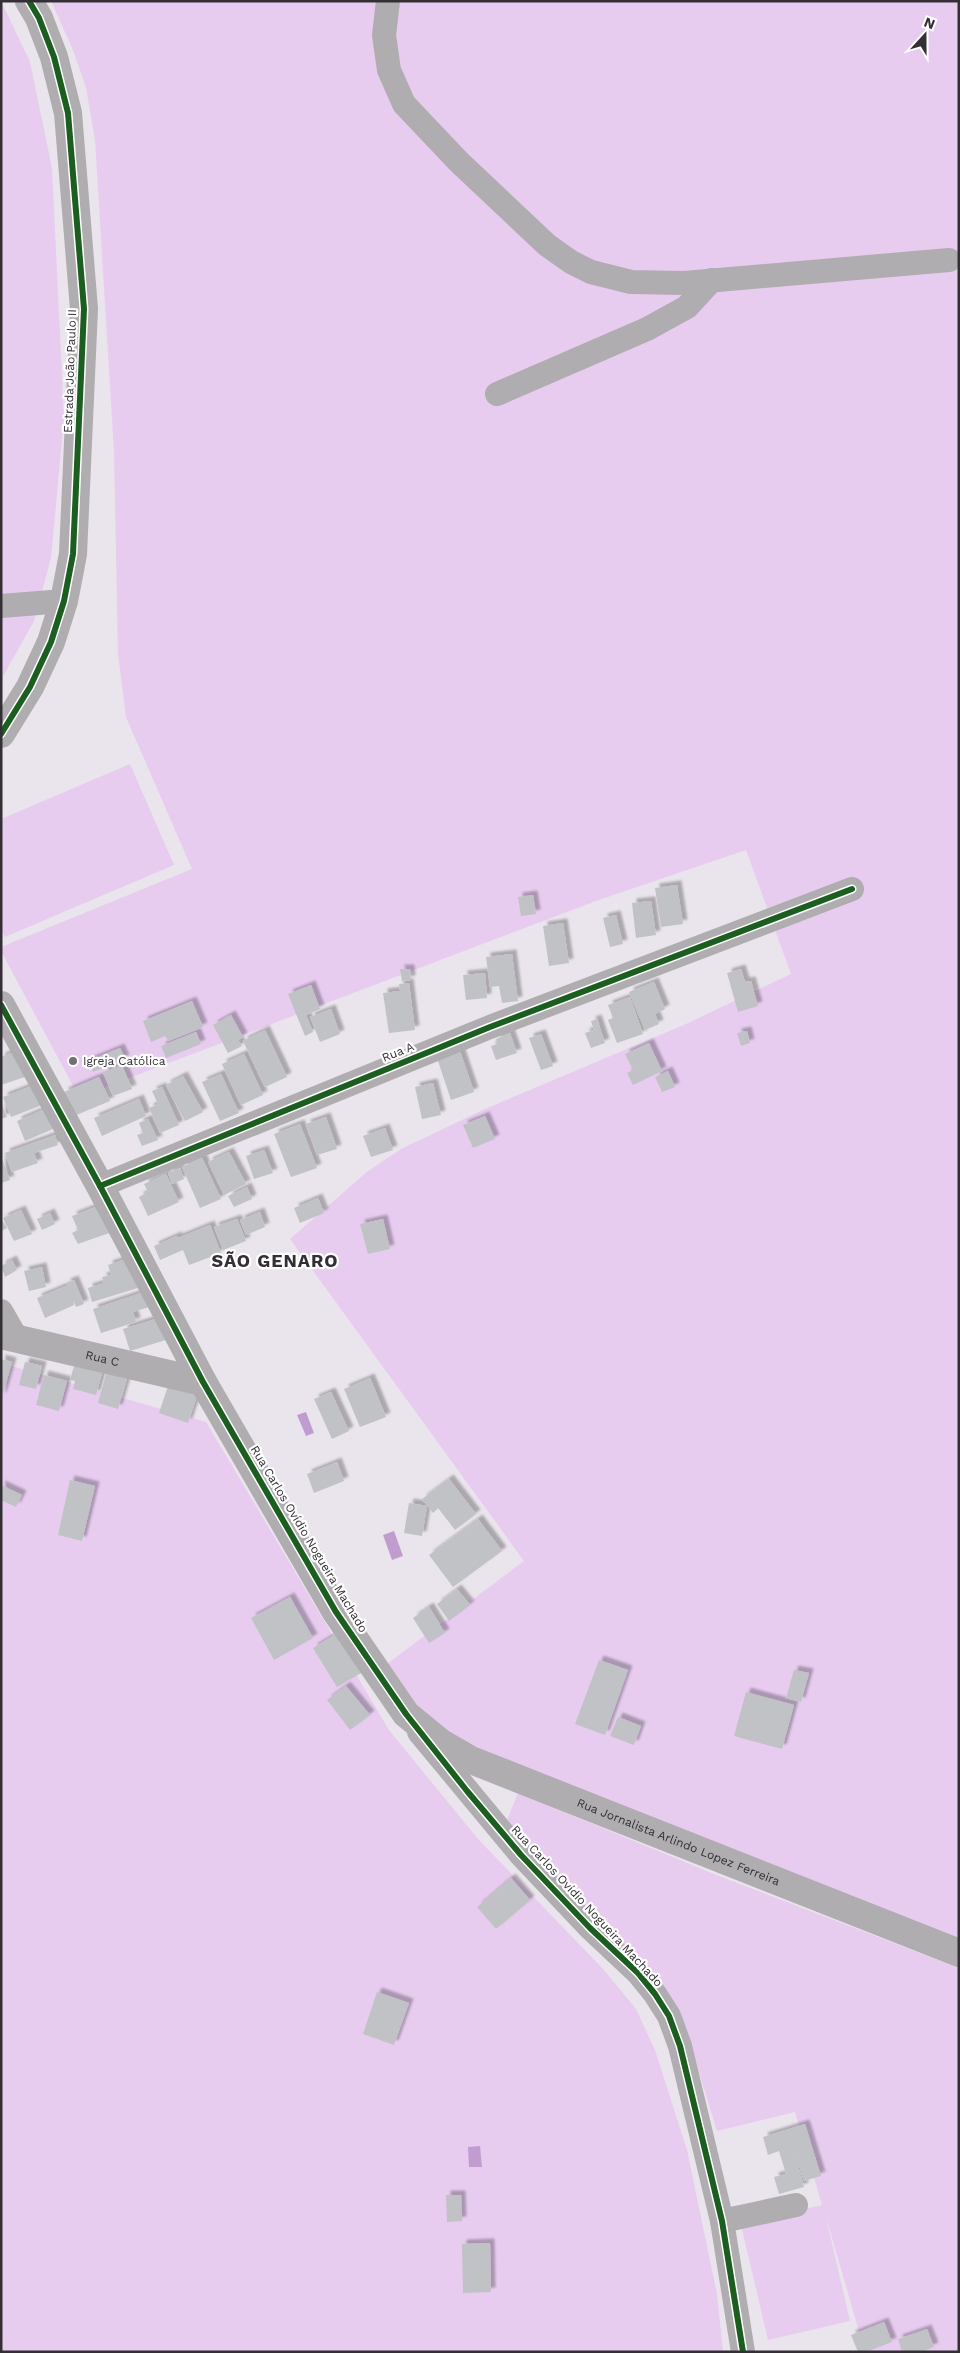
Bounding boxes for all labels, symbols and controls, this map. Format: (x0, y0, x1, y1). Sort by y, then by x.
north arrow (900, 10, 950, 60)
text: N (922, 14, 937, 32)
street label: Estrada João Paulo II (61, 309, 79, 433)
street label: Rua A (380, 1039, 416, 1065)
place label: Igreja Católica (83, 1054, 166, 1068)
marker: Igreja Católica (67, 1055, 79, 1067)
district label: SÃO GENARO (211, 1250, 339, 1271)
street label: Rua C (84, 1348, 120, 1369)
street label: Rua Carlos Ovídio Nogueira Machado (248, 1443, 370, 1635)
street label: Rua Jornalista Arlindo Lopez Ferreira (575, 1796, 782, 1889)
street label: Rua Carlos Ovídio Nogueira Machado (508, 1823, 666, 1989)

